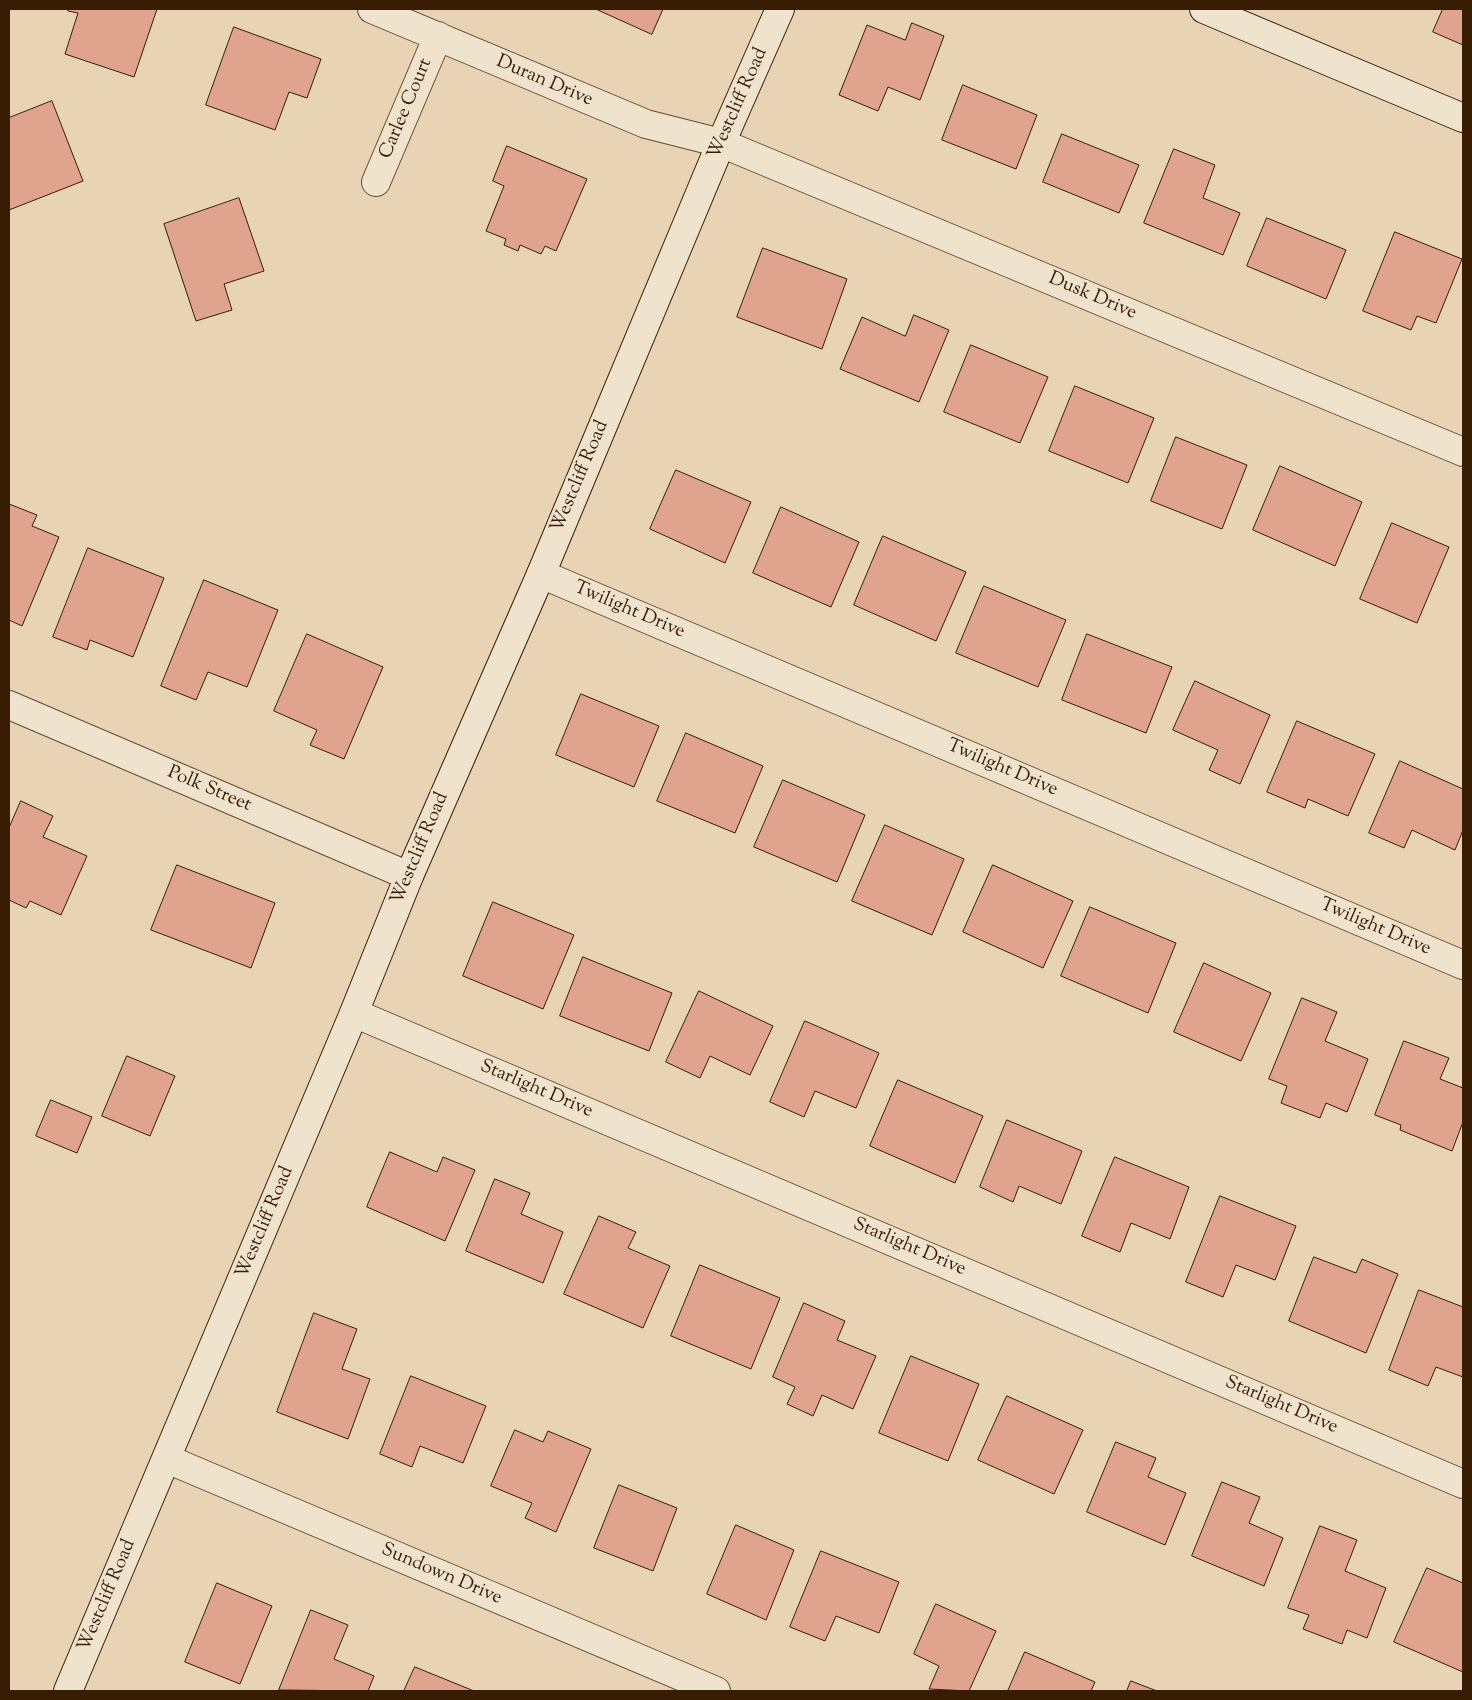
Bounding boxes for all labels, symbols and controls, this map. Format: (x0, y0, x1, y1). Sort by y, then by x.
street label: Westcliff Road (704, 45, 774, 163)
street label: Duran Drive (492, 51, 596, 113)
street label: Carlee Court (376, 55, 438, 163)
street label: Dusk Drive (1044, 268, 1140, 326)
street label: Westcliff Road (547, 418, 615, 536)
street label: Twilight Drive (570, 577, 688, 645)
street label: Twilight Drive (943, 735, 1061, 803)
street label: Polk Street (164, 762, 254, 818)
street label: Westcliff Road (387, 790, 455, 908)
street label: Twilight Drive (1316, 894, 1434, 962)
street label: Starlight Drive (476, 1056, 596, 1124)
street label: Westcliff Road (232, 1164, 300, 1282)
street label: Starlight Drive (849, 1214, 969, 1282)
street label: Starlight Drive (1221, 1372, 1341, 1440)
street label: Westcliff Road (74, 1537, 142, 1655)
street label: Sundown Drive (377, 1539, 505, 1611)

